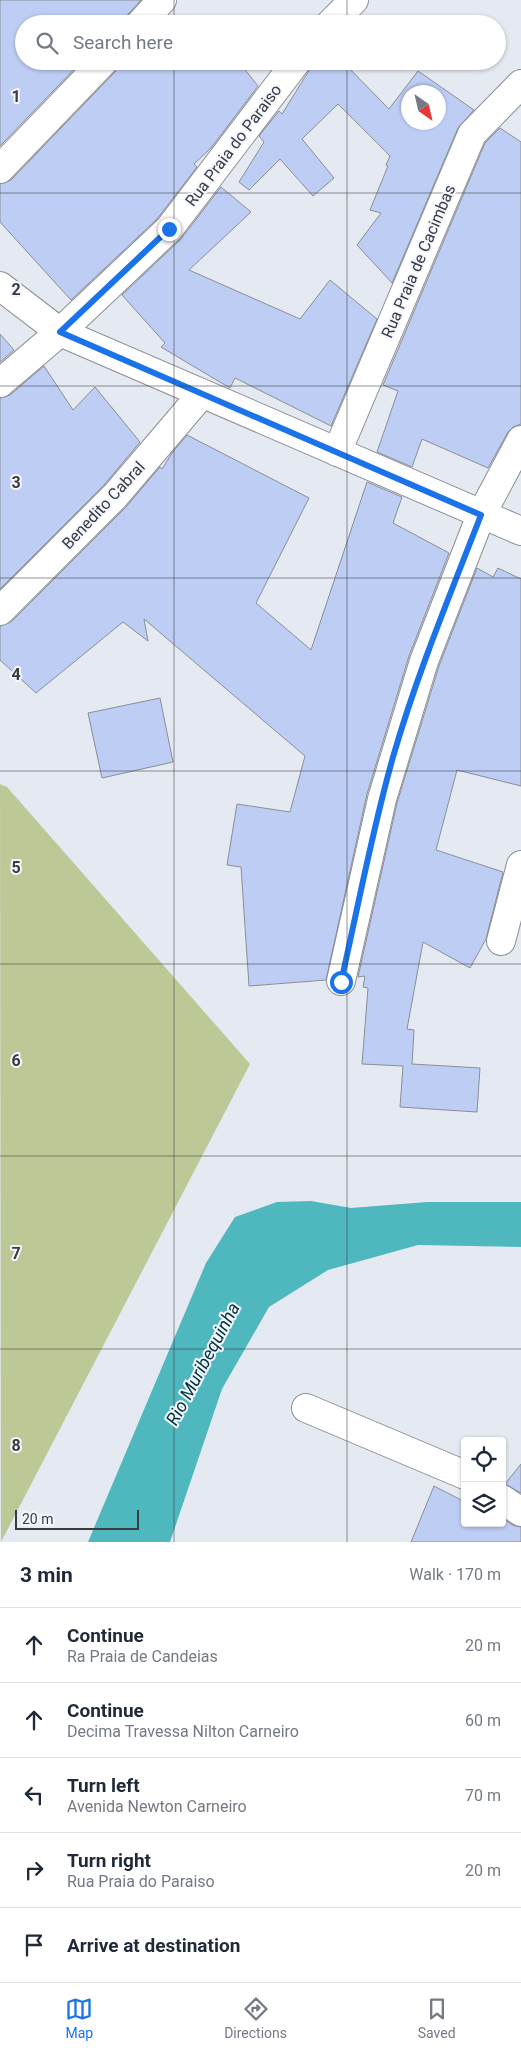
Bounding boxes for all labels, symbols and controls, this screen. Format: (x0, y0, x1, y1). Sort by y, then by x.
search box (15, 15, 506, 70)
icon: search (33, 29, 61, 57)
text: Search here (73, 31, 173, 54)
street label: Rua Praia do Paraiso (181, 81, 285, 210)
north arrow (401, 85, 446, 130)
text: 1 (11, 87, 21, 106)
street label: Rua Praia de Cacimbas (378, 182, 459, 341)
route end (158, 218, 181, 241)
text: 2 (11, 280, 21, 299)
street label: Benedito Cabral (58, 458, 149, 553)
text: 3 (11, 473, 21, 492)
text: 4 (11, 665, 21, 684)
text: 5 (11, 858, 21, 877)
route start (330, 971, 353, 994)
text: 6 (11, 1051, 21, 1070)
text: 7 (11, 1244, 21, 1263)
water label: Rio Muribequinha (161, 1299, 244, 1429)
text: 8 (11, 1436, 21, 1455)
map controls (461, 1437, 506, 1527)
button: locate (461, 1437, 506, 1482)
button: layers (461, 1482, 506, 1527)
scale bar (15, 1507, 139, 1530)
text: 20 m (22, 1511, 54, 1527)
text: 3 min (20, 1563, 73, 1587)
text: Walk · 170 m (409, 1565, 501, 1584)
text: Continue (67, 1624, 144, 1647)
icon: ahead (20, 1631, 48, 1659)
text: 20 m (465, 1636, 501, 1655)
text: Ra Praia de Candeias (67, 1647, 218, 1666)
text: Continue (67, 1699, 144, 1722)
icon: ahead (20, 1706, 48, 1734)
text: 60 m (465, 1711, 501, 1730)
text: Decima Travessa Nilton Carneiro (67, 1722, 299, 1741)
text: Turn left (67, 1774, 140, 1797)
icon: left (20, 1781, 48, 1809)
text: 70 m (465, 1786, 501, 1805)
text: Avenida Newton Carneiro (67, 1797, 247, 1816)
text: Turn right (67, 1849, 151, 1872)
icon: right (20, 1856, 48, 1884)
text: 20 m (465, 1861, 501, 1880)
text: Rua Praia do Paraiso (67, 1872, 215, 1891)
icon: arrive (20, 1931, 48, 1959)
text: Arrive at destination (67, 1934, 240, 1957)
tab: Map (65, 1995, 93, 2041)
tab: Directions (224, 1995, 287, 2041)
tab: Saved (418, 1995, 456, 2041)

